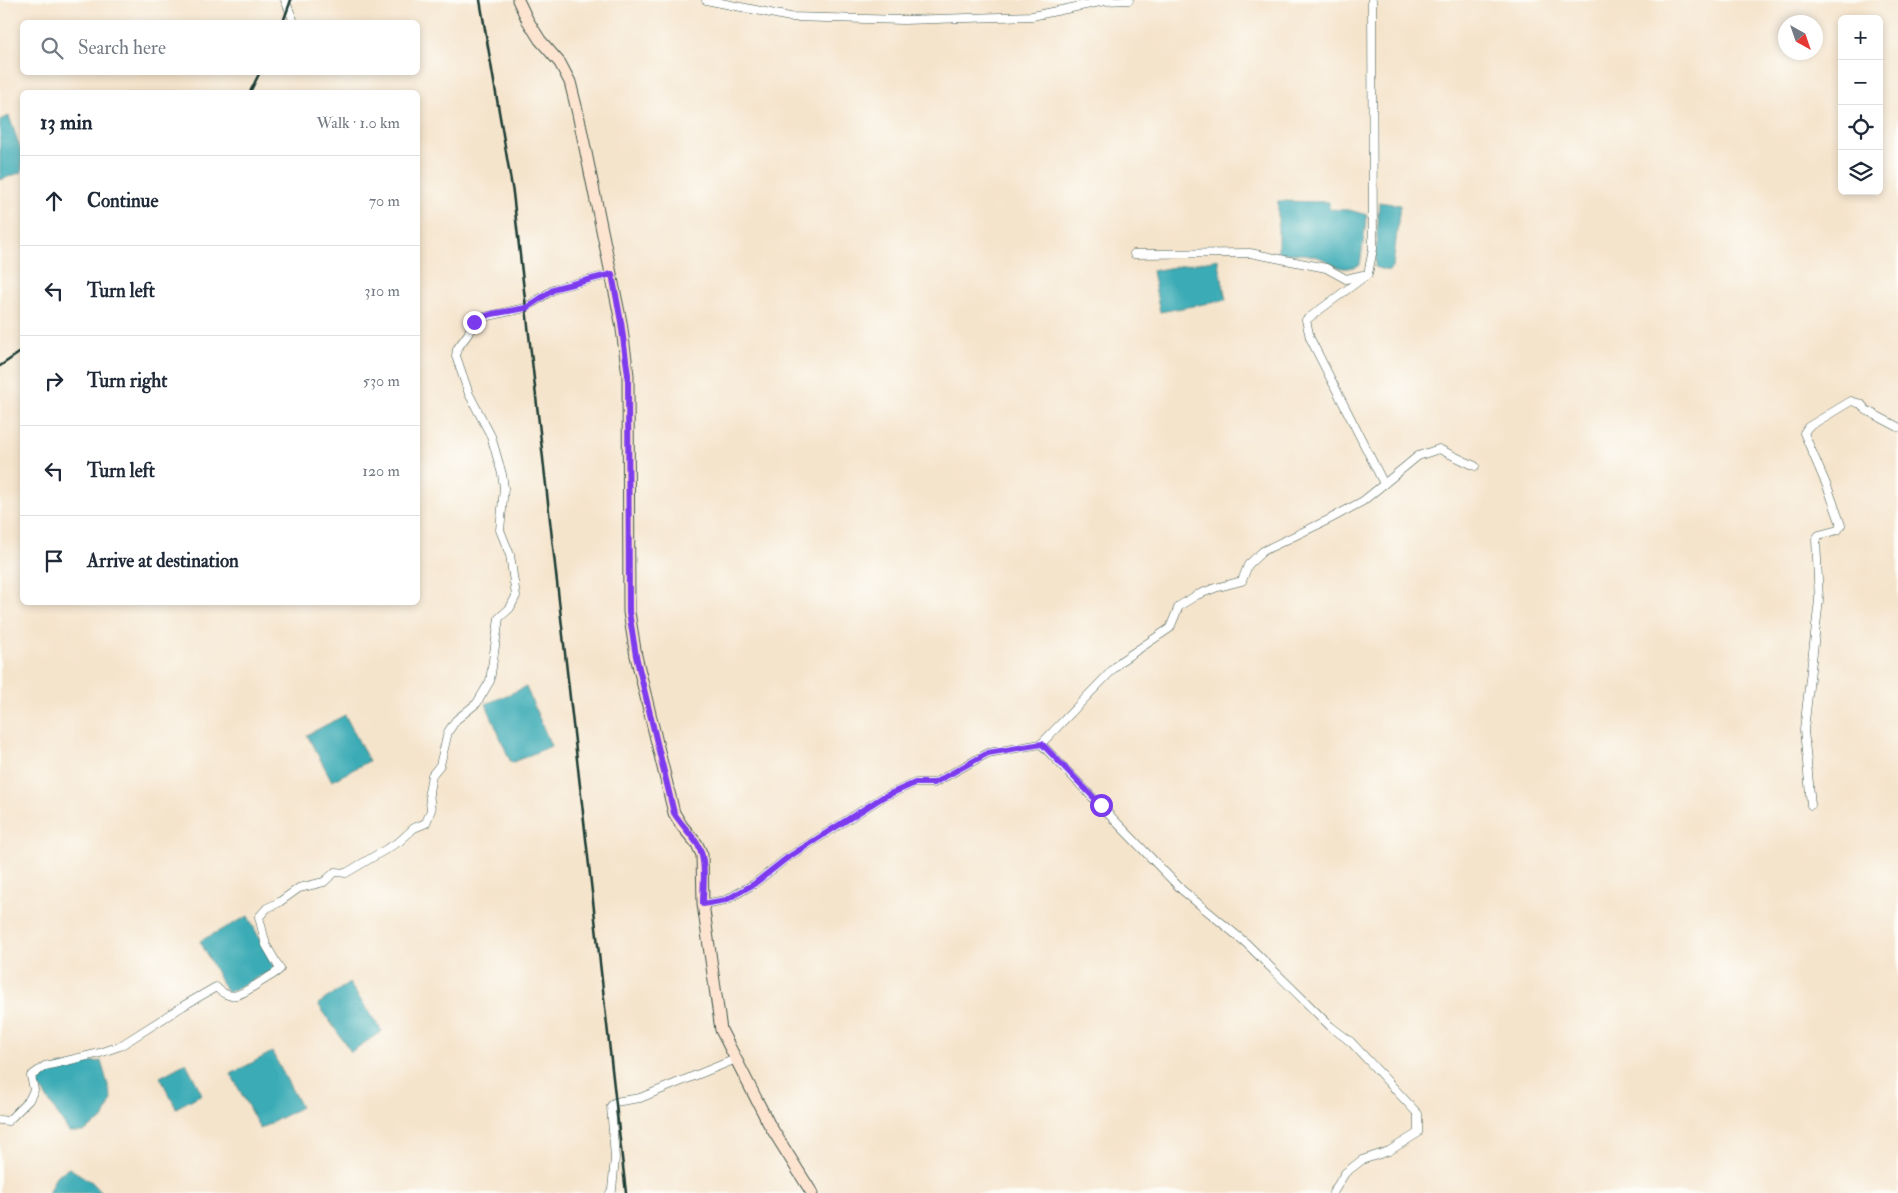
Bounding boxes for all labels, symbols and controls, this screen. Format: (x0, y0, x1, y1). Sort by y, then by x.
north arrow (1778, 15, 1823, 60)
map controls (1838, 15, 1883, 195)
button: + (1838, 15, 1883, 60)
search box (20, 20, 420, 75)
icon: search (38, 34, 66, 62)
text: Search here (78, 36, 166, 60)
button: − (1838, 60, 1883, 105)
button: locate (1838, 105, 1883, 150)
text: 13 min (40, 109, 93, 136)
text: Walk · 1.0 km (316, 113, 400, 133)
button: layers (1838, 150, 1883, 195)
icon: ahead (40, 187, 68, 215)
text: Continue (87, 189, 158, 213)
text: 70 m (369, 191, 400, 211)
icon: left (40, 277, 68, 305)
text: Turn left (87, 279, 155, 303)
text: 310 m (364, 281, 400, 301)
route end (463, 311, 486, 334)
icon: right (40, 367, 68, 395)
text: Turn right (87, 369, 167, 393)
text: 530 m (363, 371, 400, 391)
icon: left (40, 457, 68, 485)
text: Turn left (87, 459, 155, 483)
text: 120 m (362, 461, 400, 481)
icon: arrive (40, 547, 68, 575)
text: Arrive at destination (87, 549, 239, 573)
route start (1090, 794, 1113, 817)

